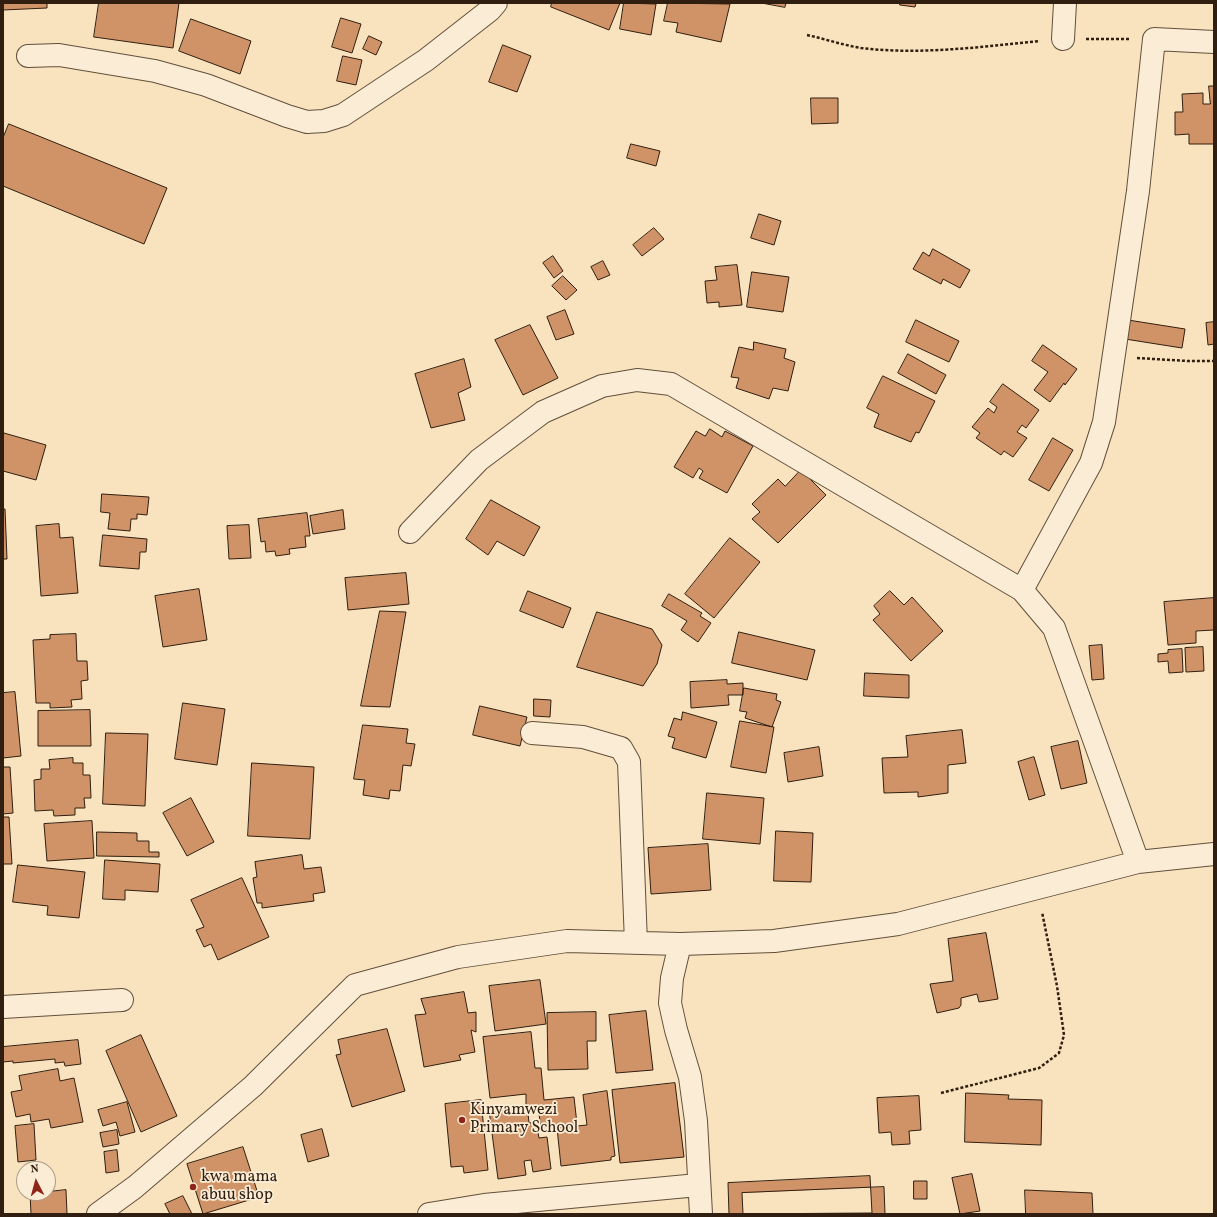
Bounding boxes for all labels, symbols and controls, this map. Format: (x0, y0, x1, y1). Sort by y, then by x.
place label: Kinyamwezi Primary School (470, 1101, 578, 1139)
marker: Kinyamwezi Primary School (457, 1115, 467, 1125)
north arrow (16, 1161, 56, 1201)
text: N (30, 1162, 40, 1177)
place label: kwa mama abuu shop (201, 1168, 278, 1206)
marker: kwa mama abuu shop (188, 1182, 198, 1192)

